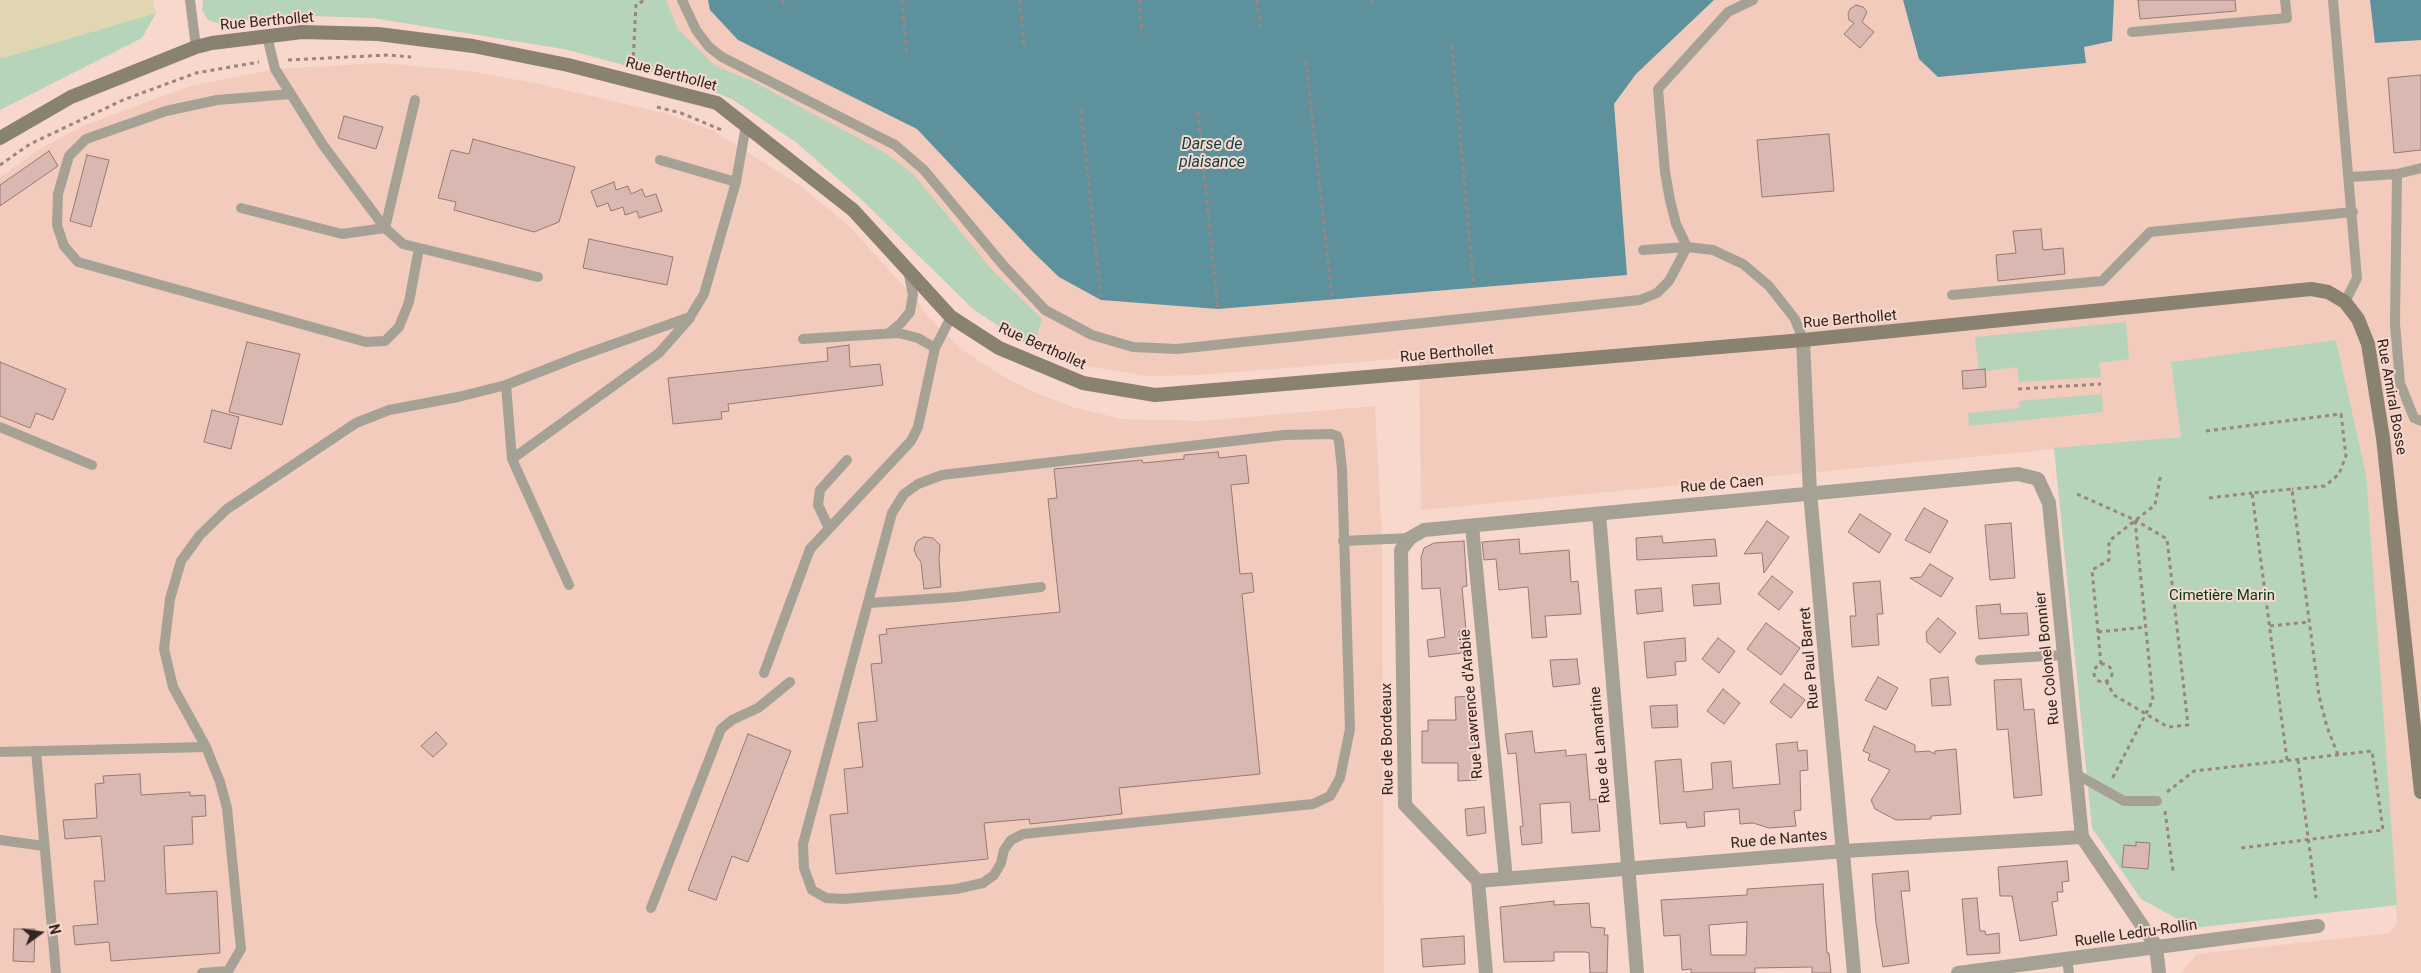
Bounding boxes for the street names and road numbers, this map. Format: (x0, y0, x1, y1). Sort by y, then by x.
street label: Rue Berthollet (219, 9, 315, 35)
street label: Rue Berthollet (623, 54, 719, 96)
street label: Rue Berthollet (1802, 307, 1898, 333)
street label: Rue Berthollet (995, 320, 1089, 374)
street label: Rue Amiral Bosse (2372, 338, 2410, 456)
street label: Rue Berthollet (1399, 341, 1495, 367)
street label: Rue de Caen (1680, 472, 1764, 498)
street label: Rue Colonel Bonnier (2032, 590, 2064, 726)
street label: Rue Paul Barret (1797, 606, 1823, 710)
street label: Rue Lawrence d'Arabie (1456, 628, 1488, 780)
street label: Rue de Bordeaux (1378, 683, 1398, 795)
street label: Rue de Lamartine (1587, 686, 1615, 804)
street label: Rue de Nantes (1730, 827, 1828, 853)
street label: Ruelle Ledru-Rollin (2074, 916, 2198, 952)

